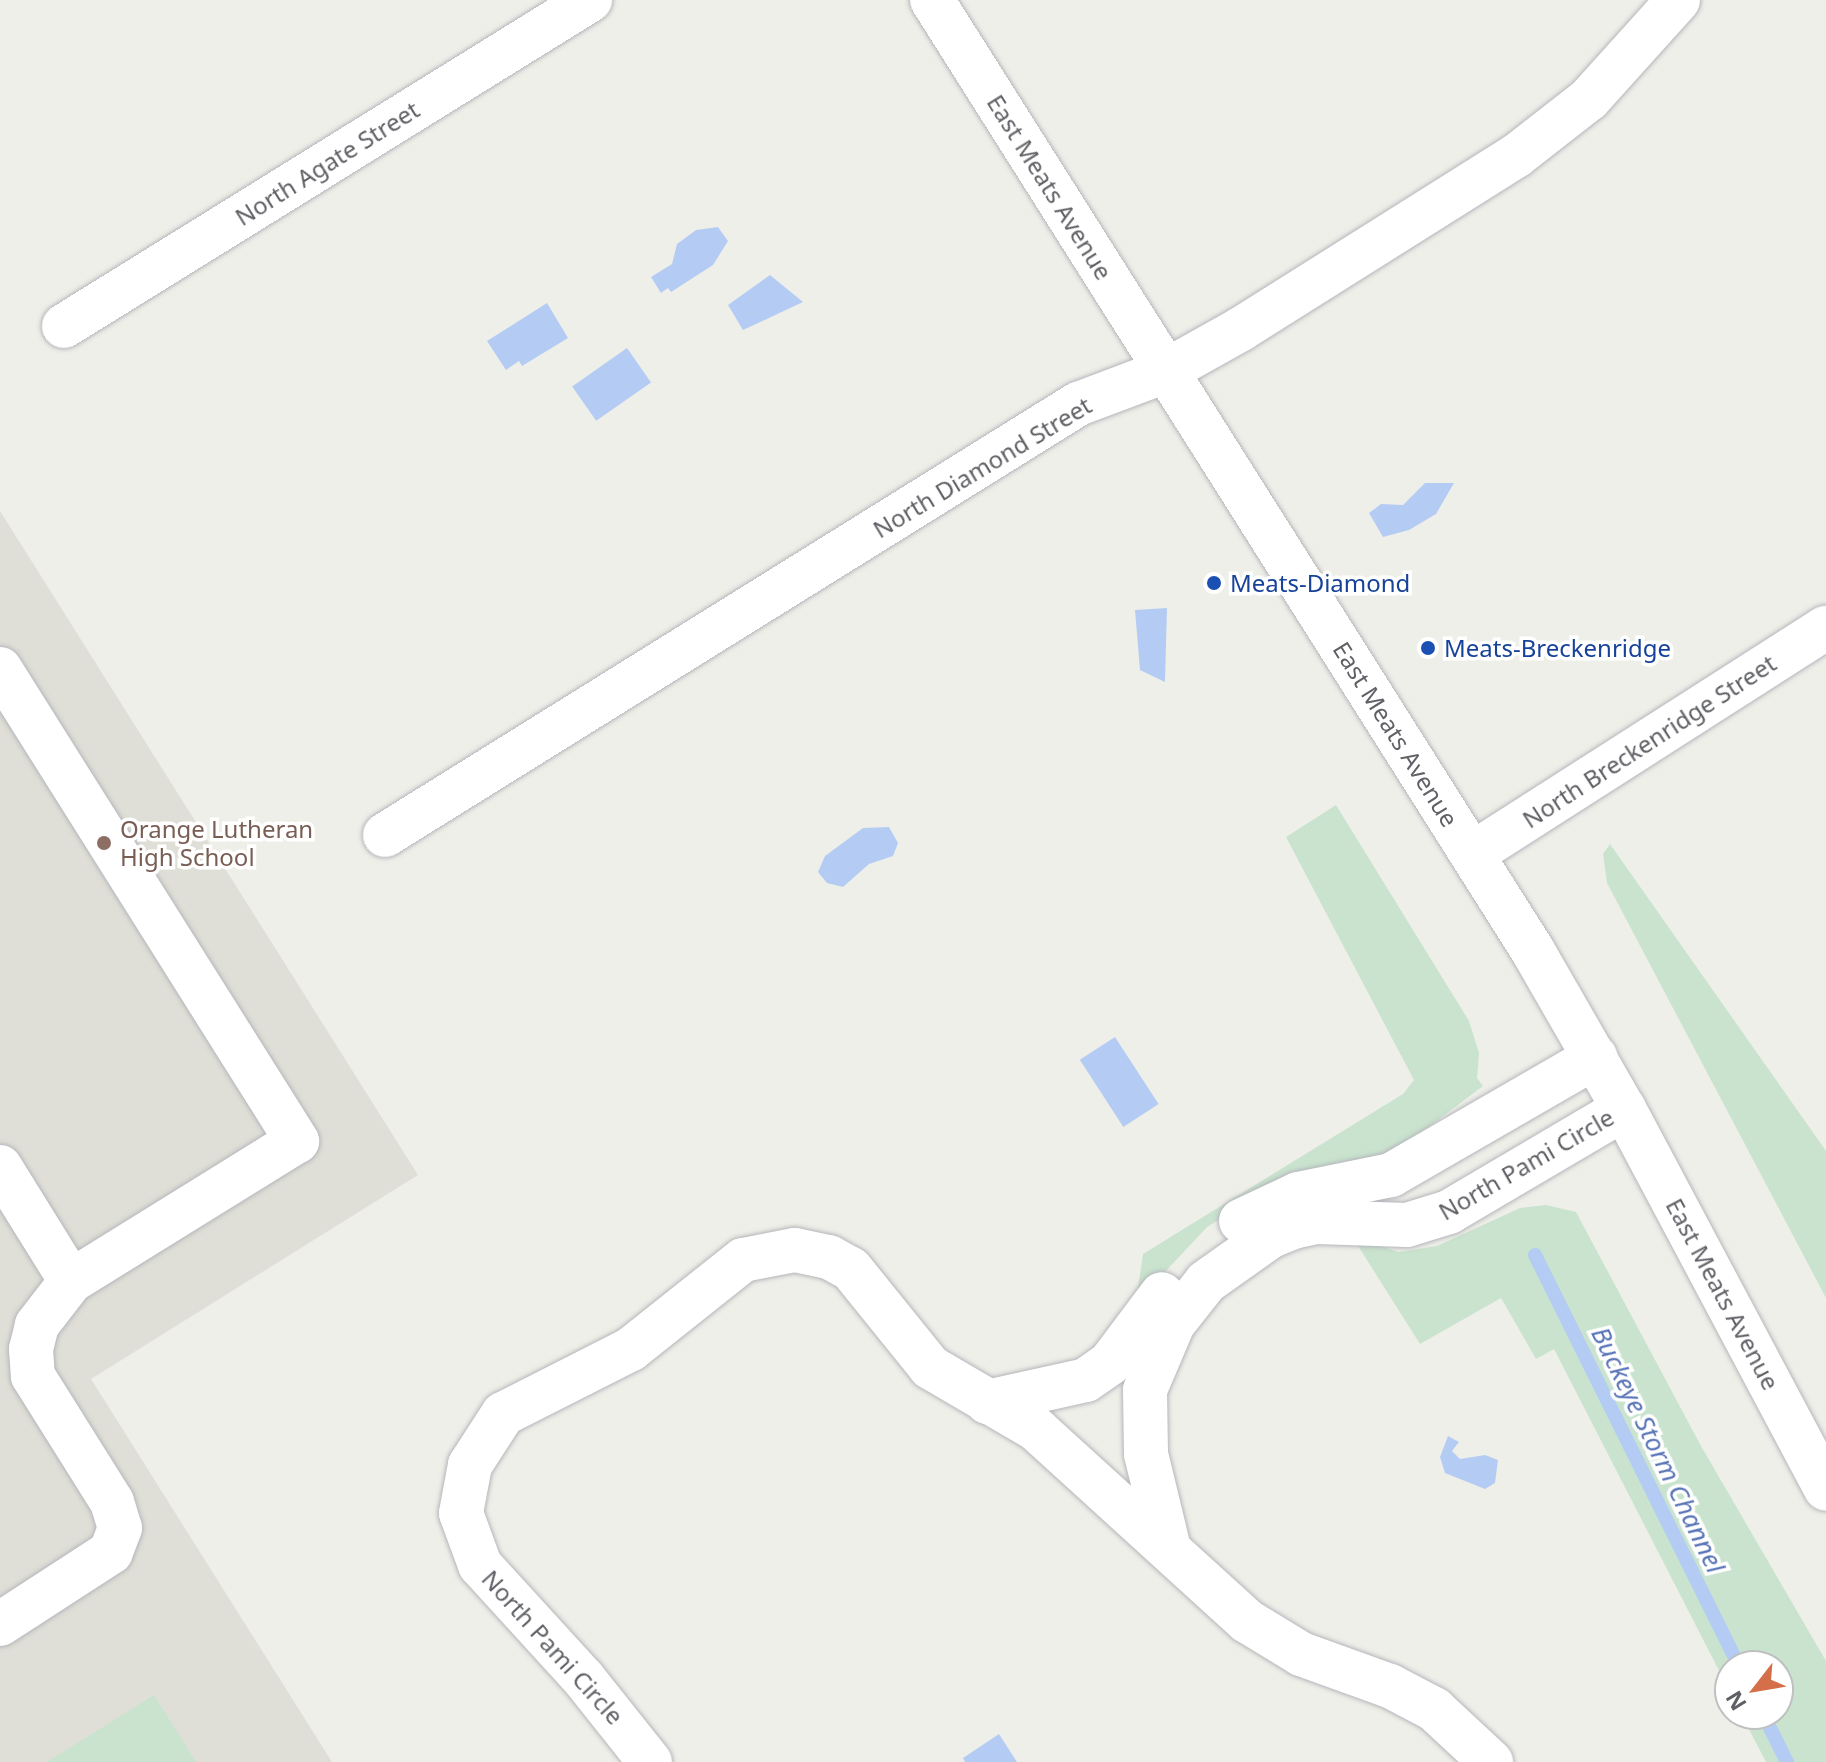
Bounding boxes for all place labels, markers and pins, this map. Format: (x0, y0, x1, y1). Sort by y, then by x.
place label: Meats-Diamond (1230, 569, 1410, 597)
marker: Meats-Diamond (1205, 574, 1223, 592)
place label: Meats-Breckenridge (1444, 634, 1671, 662)
marker: Meats-Breckenridge (1419, 639, 1437, 657)
place label: Orange Lutheran High School (120, 815, 313, 871)
marker: Orange Lutheran High School (95, 834, 113, 852)

